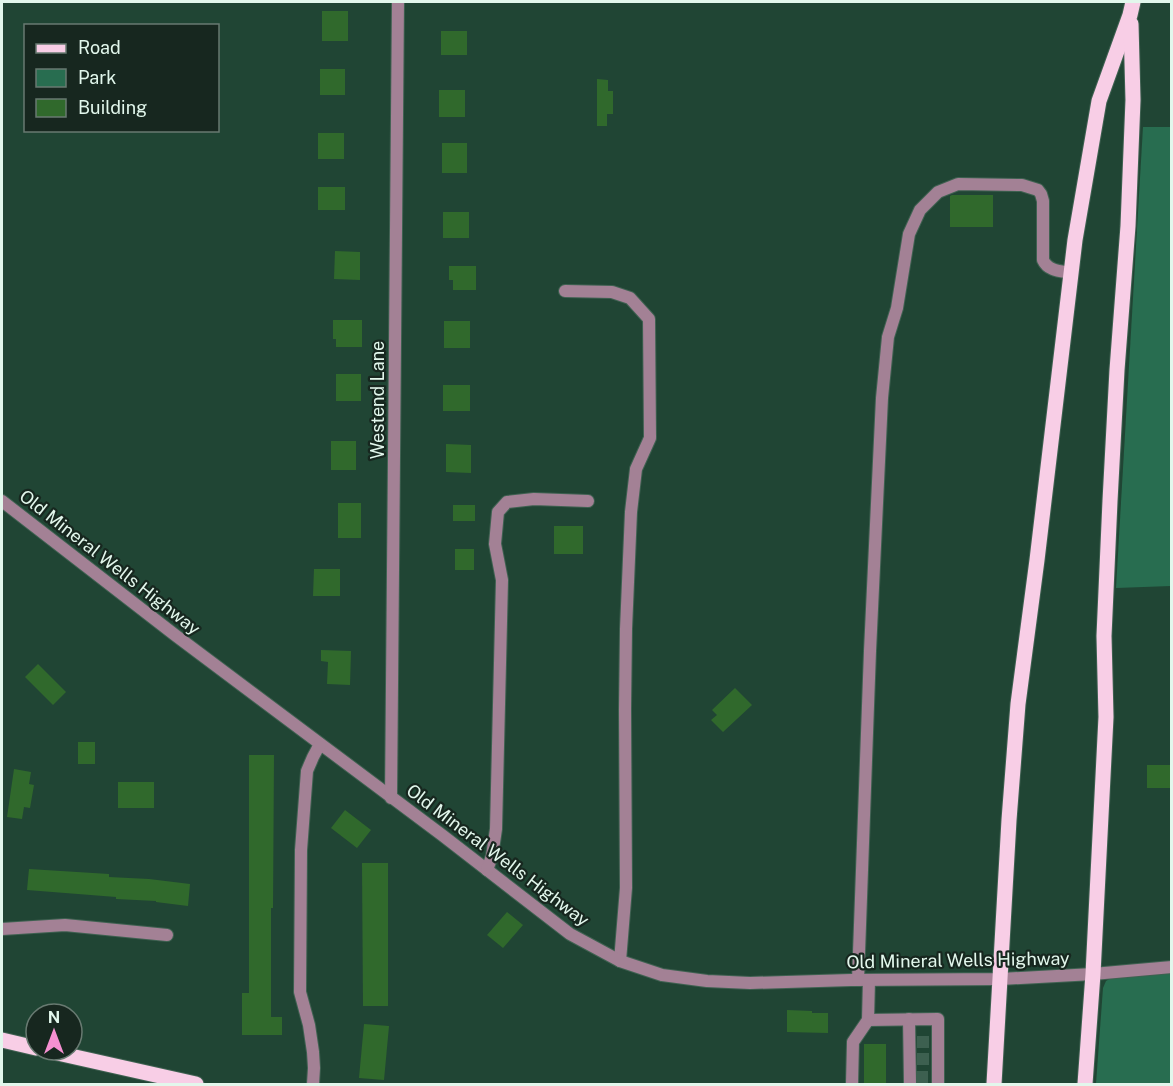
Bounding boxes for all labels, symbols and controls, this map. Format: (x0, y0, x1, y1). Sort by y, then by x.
legend (24, 24, 219, 132)
text: Road (78, 37, 121, 58)
text: Park (78, 67, 116, 88)
text: Building (78, 97, 147, 118)
street label: Westend Lane (367, 341, 388, 459)
street label: Old Mineral Wells Highway (16, 485, 205, 639)
street label: Old Mineral Wells Highway (403, 779, 594, 931)
street label: Old Mineral Wells Highway (846, 948, 1070, 972)
north arrow (24, 1002, 84, 1062)
text: N (48, 1008, 60, 1027)

